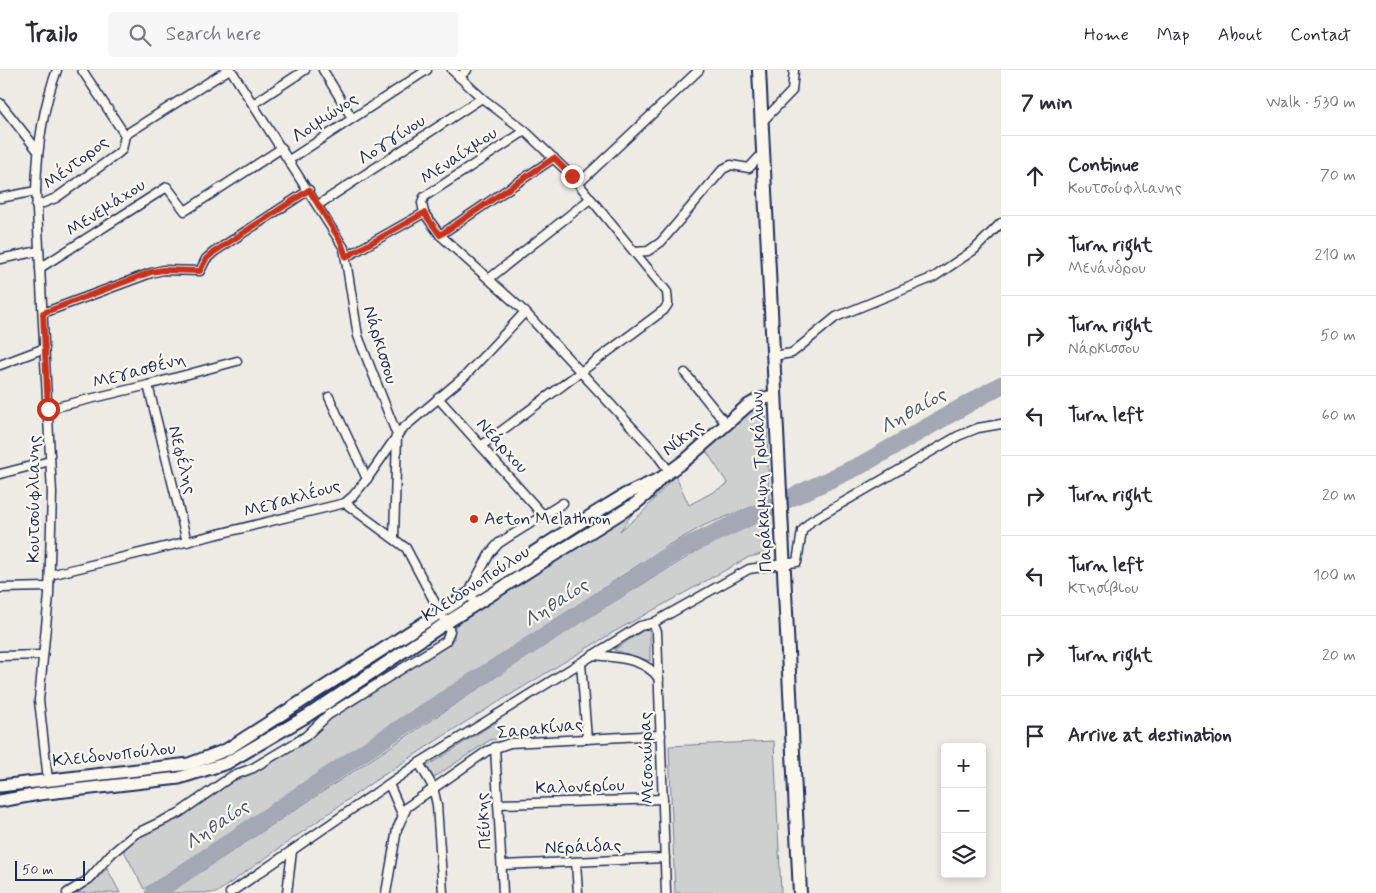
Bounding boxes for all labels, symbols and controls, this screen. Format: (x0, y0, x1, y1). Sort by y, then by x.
search box (108, 12, 458, 57)
text: Trailo (25, 19, 78, 50)
icon: search (126, 21, 154, 49)
text: Search here (166, 22, 261, 47)
text: Home (1084, 23, 1129, 47)
text: Map (1157, 23, 1190, 47)
text: About (1218, 23, 1262, 47)
text: Contact (1290, 23, 1351, 47)
street label: Λοιμώνος (287, 87, 363, 149)
text: 7 min (1021, 89, 1073, 117)
text: Walk · 530 m (1266, 92, 1356, 113)
street label: Λογγίνου (354, 109, 430, 171)
street label: Μεναίχμου (416, 121, 502, 191)
street label: Μέντορος (38, 130, 114, 195)
text: Continue (1068, 153, 1139, 178)
icon: ahead (1021, 162, 1049, 190)
route end (561, 165, 584, 188)
text: 70 m (1320, 165, 1356, 186)
street label: Μενεμάχου (62, 173, 150, 243)
text: Κουτσούφλιανης (1068, 178, 1182, 199)
text: Turn right (1068, 233, 1152, 258)
icon: right (1021, 242, 1049, 270)
text: 210 m (1315, 245, 1356, 266)
text: Μενάνδρου (1068, 258, 1146, 279)
street label: Νάρκισσου (357, 303, 403, 387)
text: Turn right (1068, 313, 1152, 338)
icon: right (1021, 322, 1049, 350)
text: 50 m (1320, 325, 1356, 346)
text: Νάρκισσου (1068, 338, 1139, 359)
street label: Μεγασθένη (90, 346, 188, 395)
water label: Ληθαίος (876, 381, 952, 440)
street label: Παράκαμψη Τρικάλων (745, 391, 779, 573)
route start (37, 398, 60, 421)
icon: left (1021, 402, 1049, 430)
text: Turn left (1068, 403, 1144, 428)
text: 60 m (1322, 405, 1356, 426)
street label: Νεάρχου (471, 413, 533, 479)
street label: Νίκης (657, 414, 709, 462)
street label: Νεφέλης (162, 423, 203, 497)
street label: Κουτσούφλιανης (22, 435, 46, 563)
street label: Μεγακλέους (240, 473, 343, 524)
icon: right (1021, 482, 1049, 510)
text: Turn right (1068, 483, 1152, 508)
text: 20 m (1322, 485, 1356, 506)
place label: Aeton Melathron (484, 507, 611, 531)
marker: Aeton Melathron (468, 513, 480, 525)
street label: Κλειδονοπούλου (417, 540, 535, 628)
text: Turn left (1068, 553, 1144, 578)
icon: left (1021, 562, 1049, 590)
text: 100 m (1313, 565, 1356, 586)
water label: Ληθαίος (519, 572, 594, 633)
text: Κτησίβιου (1068, 578, 1139, 599)
icon: right (1021, 642, 1049, 670)
text: Turn right (1068, 643, 1152, 668)
text: 20 m (1322, 645, 1356, 666)
street label: Μεσοχώρας (633, 711, 661, 805)
street label: Σαρακίνας (496, 713, 584, 745)
icon: arrive (1021, 722, 1049, 750)
text: Arrive at destination (1068, 723, 1232, 748)
street label: Κλειδονοπούλου (51, 737, 177, 773)
map controls (941, 743, 986, 878)
button: + (941, 743, 986, 788)
street label: Καλονερίου (535, 773, 625, 801)
button: − (941, 788, 986, 833)
street label: Πεύκης (470, 791, 498, 850)
water label: Ληθαίος (180, 794, 255, 855)
button: layers (941, 833, 986, 878)
street label: Νεράιδας (544, 834, 622, 860)
scale bar (15, 858, 85, 881)
text: 50 m (22, 861, 53, 879)

